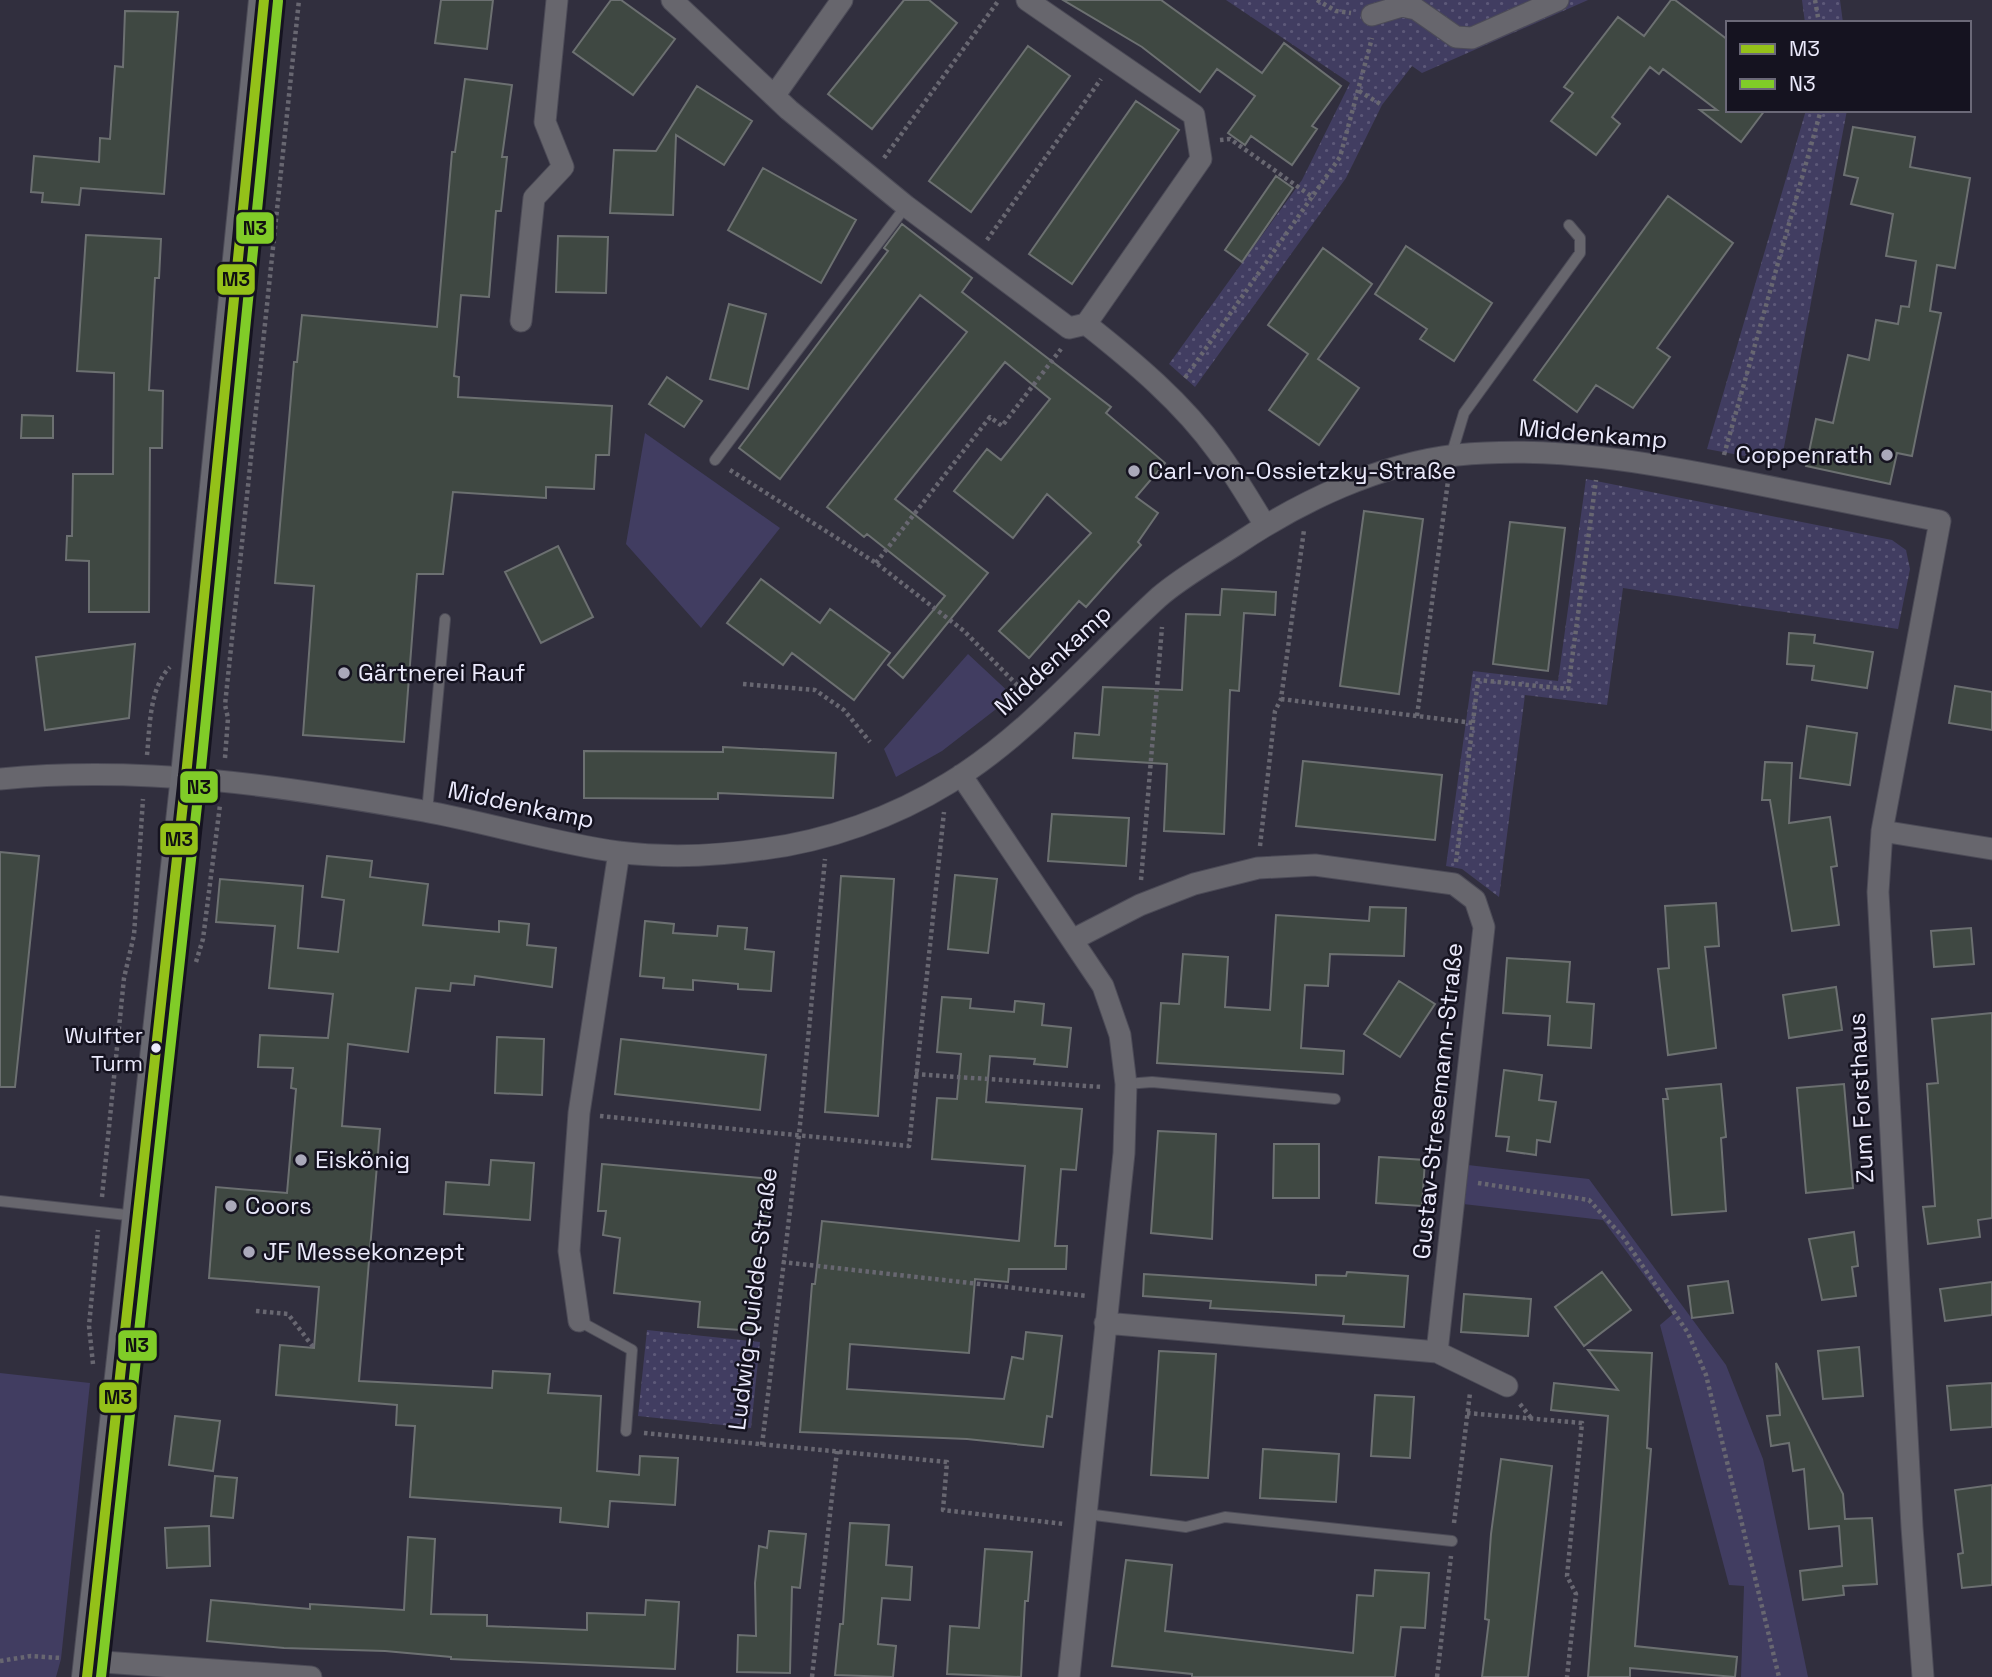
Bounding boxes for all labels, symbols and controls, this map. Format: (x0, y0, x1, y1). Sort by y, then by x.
legend (1726, 21, 1971, 112)
text: M3 (1789, 35, 1820, 62)
text: N3 (1789, 70, 1816, 97)
line badge: N3 (235, 211, 275, 245)
text: N3 (243, 216, 267, 241)
line badge: M3 (216, 263, 256, 296)
text: M3 (222, 267, 250, 292)
street label: Middenkamp (1517, 412, 1669, 455)
place label: Coppenrath (1735, 439, 1873, 470)
marker: Coppenrath (1879, 447, 1895, 463)
place label: Carl-von-Ossietzky-Straße (1148, 455, 1456, 486)
marker: Carl-von-Ossietzky-Straße (1126, 463, 1142, 479)
street label: Middenkamp (988, 597, 1118, 722)
place label: Gärtnerei Rauf (358, 657, 525, 688)
marker: Gärtnerei Rauf (336, 665, 352, 681)
line badge: N3 (179, 770, 219, 804)
street label: Middenkamp (445, 774, 597, 835)
text: N3 (187, 775, 211, 800)
line badge: M3 (159, 822, 199, 856)
text: M3 (165, 827, 193, 852)
street label: Gustav-Stresemann-Straße (1405, 941, 1470, 1261)
street label: Zum Forsthaus (1841, 1012, 1880, 1184)
place label: Wulfter Turm (65, 1021, 143, 1077)
marker: Wulfter Turm (149, 1041, 163, 1055)
place label: Eiskönig (315, 1144, 410, 1175)
marker: Eiskönig (293, 1152, 309, 1168)
street label: Ludwig-Quidde-Straße (721, 1166, 784, 1432)
place label: Coors (245, 1190, 312, 1221)
marker: Coors (223, 1198, 239, 1214)
place label: JF Messekonzept (263, 1236, 465, 1267)
marker: JF Messekonzept (241, 1244, 257, 1260)
line badge: N3 (117, 1329, 158, 1362)
text: N3 (125, 1333, 149, 1358)
line badge: M3 (98, 1381, 138, 1414)
text: M3 (104, 1385, 132, 1410)

